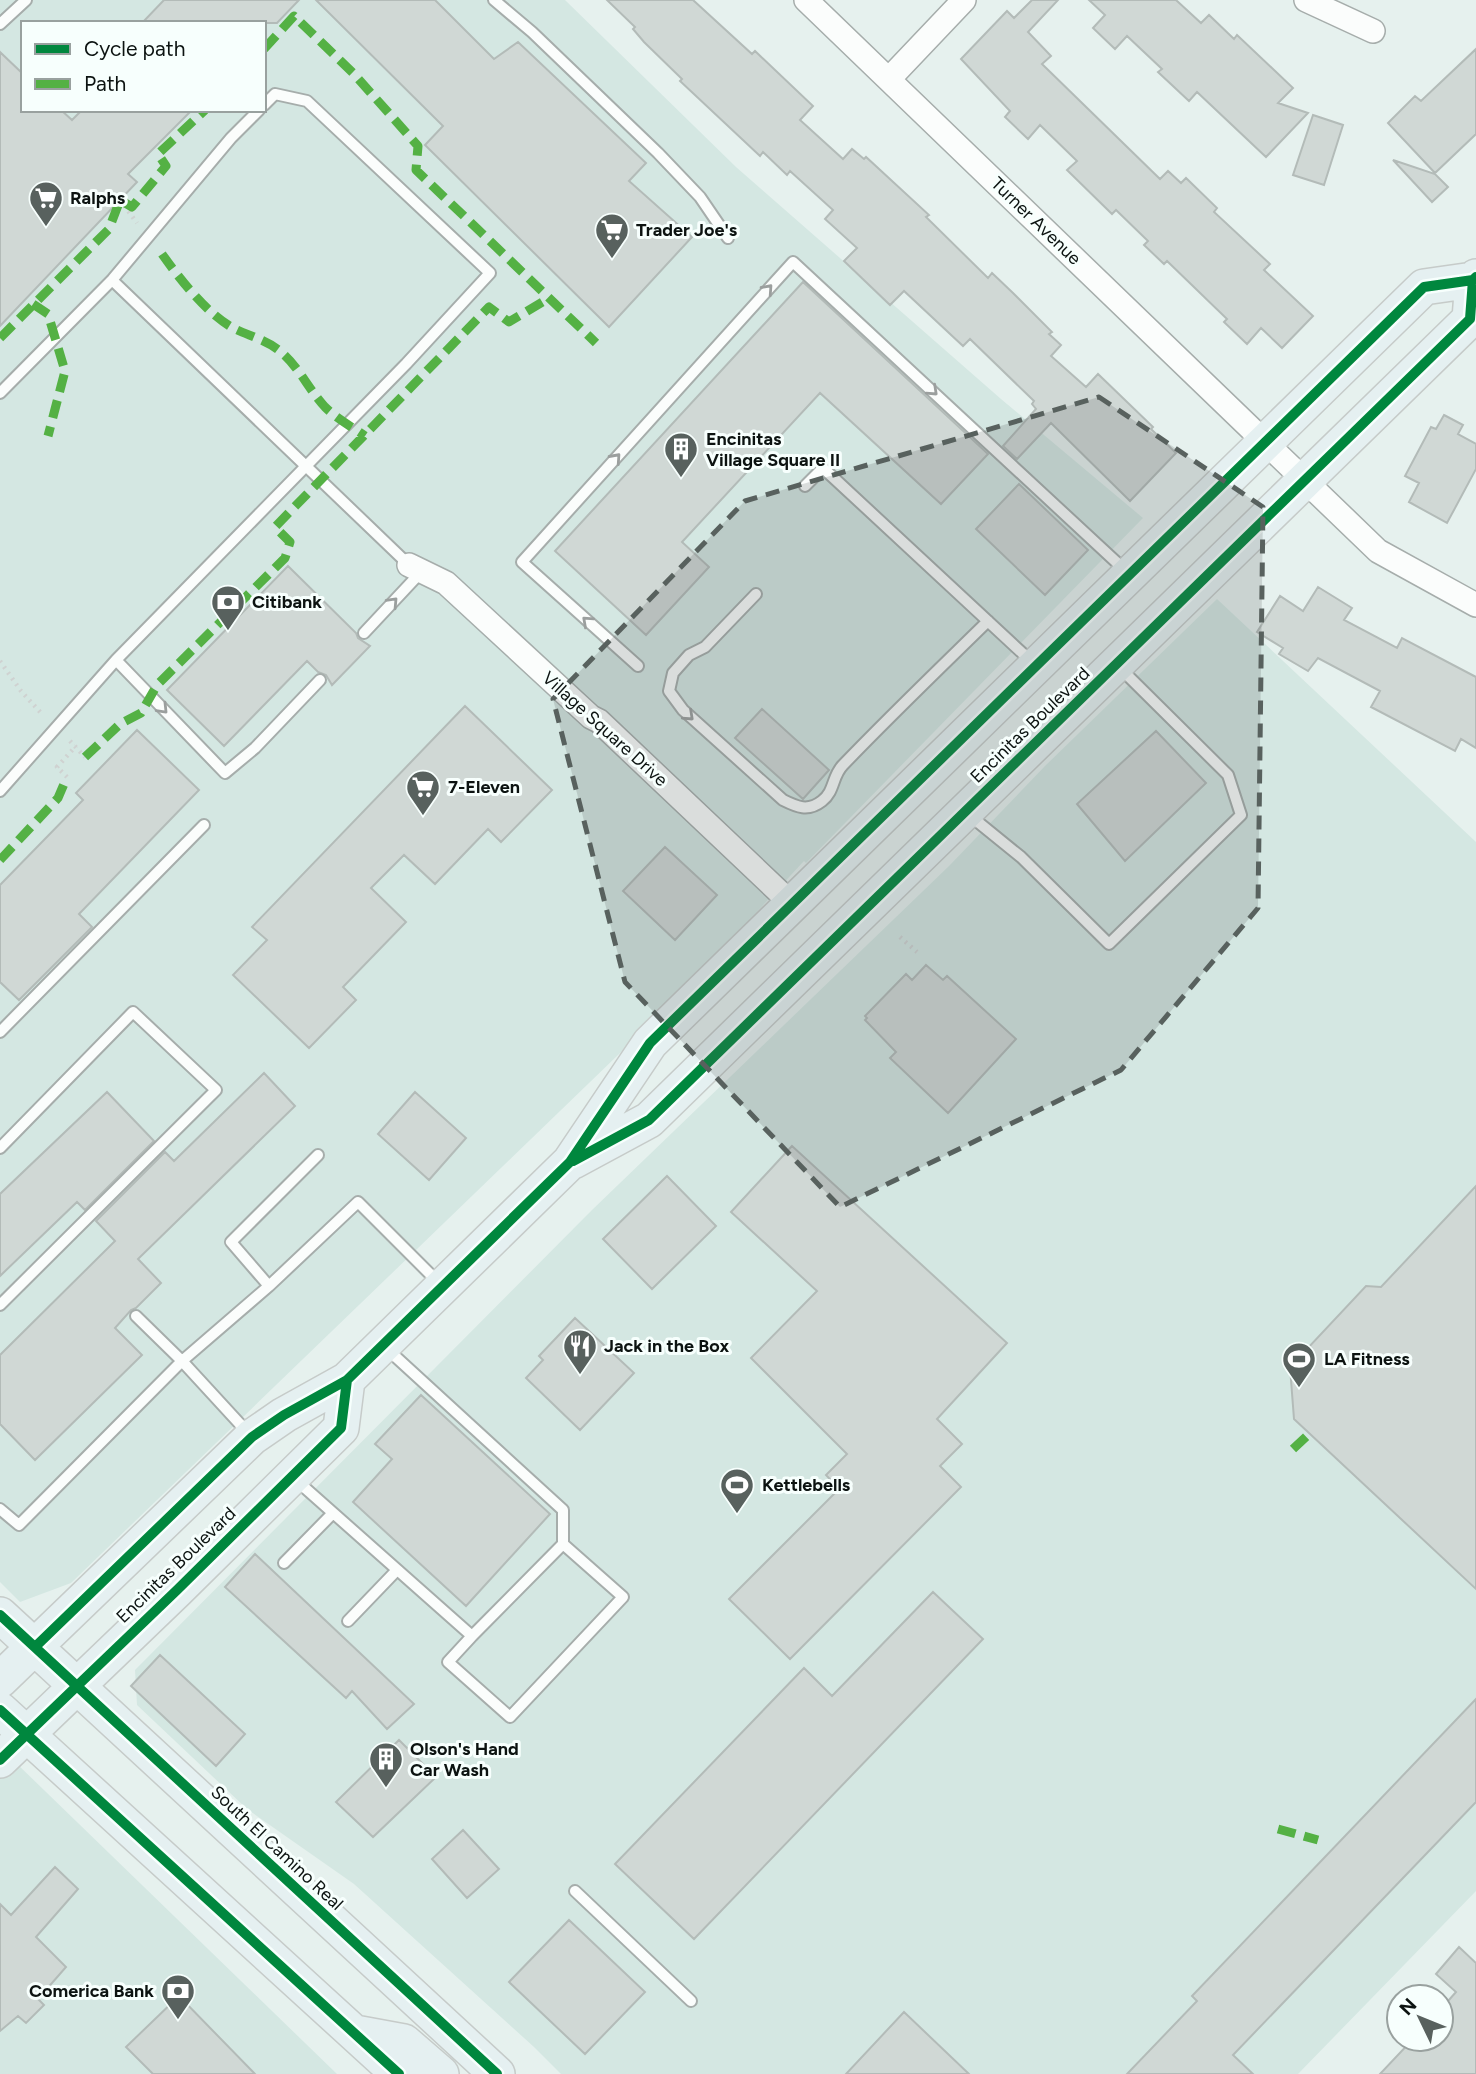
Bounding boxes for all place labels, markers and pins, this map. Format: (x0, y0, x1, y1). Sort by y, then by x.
supermarket icon: Ralphs (27, 179, 65, 228)
place label: Ralphs (70, 187, 126, 209)
supermarket icon: Trader Joe's (593, 211, 631, 260)
place label: Trader Joe's (636, 219, 738, 241)
place label: Encinitas Village Square II (706, 428, 840, 471)
building icon: Encinitas Village Square II (662, 430, 700, 479)
bank icon: Citibank (209, 583, 247, 632)
place label: Citibank (252, 591, 322, 613)
supermarket icon: 7-Eleven (404, 768, 442, 817)
place label: 7-Eleven (448, 776, 520, 798)
restaurant icon: Jack in the Box (561, 1327, 599, 1376)
place label: Jack in the Box (604, 1335, 729, 1357)
sports icon: LA Fitness (1280, 1340, 1318, 1389)
place label: LA Fitness (1324, 1348, 1410, 1370)
sports icon: Kettlebells (718, 1466, 756, 1515)
place label: Kettlebells (762, 1474, 851, 1496)
place label: Olson's Hand Car Wash (410, 1738, 519, 1781)
building icon: Olson's Hand Car Wash (367, 1740, 405, 1789)
bank icon: Comerica Bank (159, 1972, 197, 2021)
place label: Comerica Bank (29, 1980, 154, 2002)

